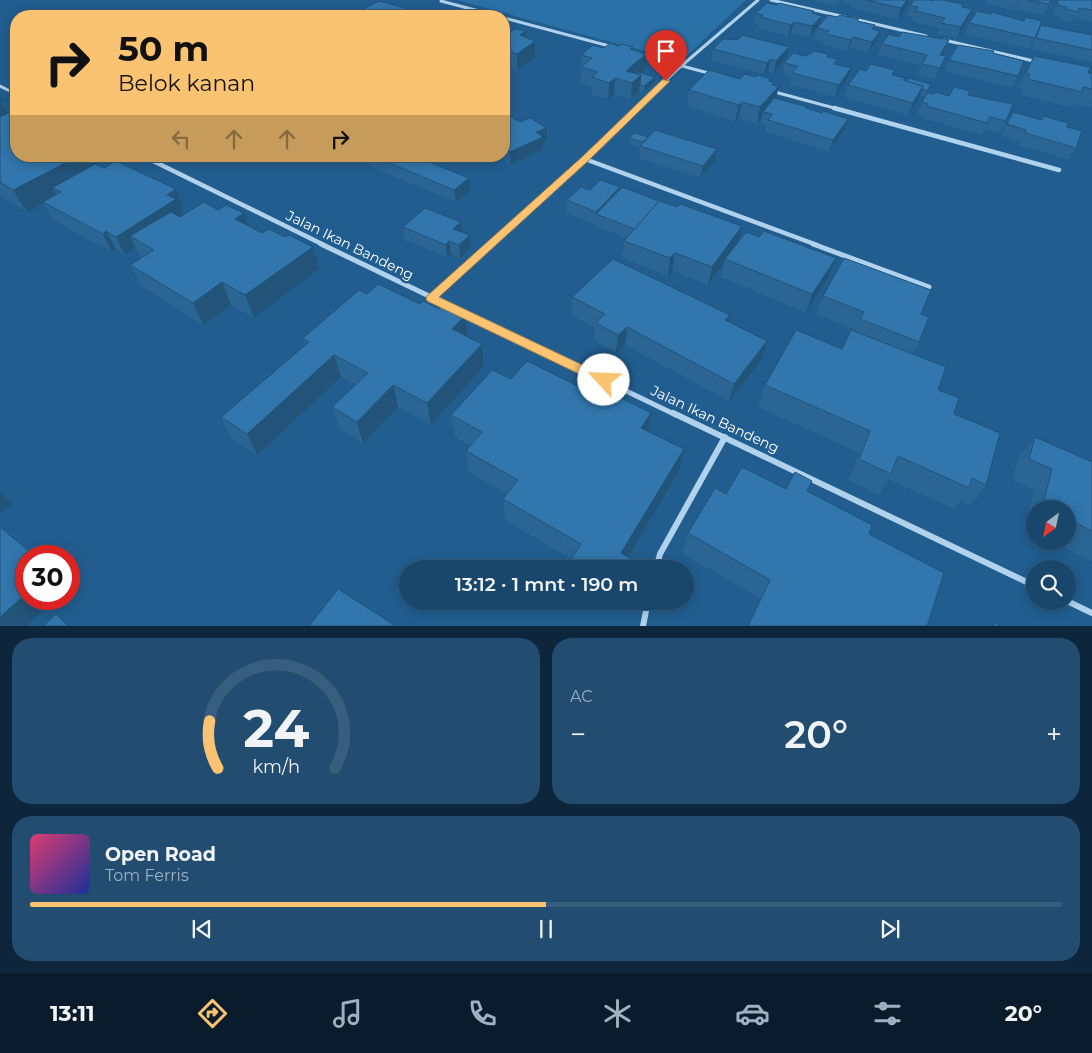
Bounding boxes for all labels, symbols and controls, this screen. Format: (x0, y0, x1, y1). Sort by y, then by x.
text: 50 m (118, 27, 209, 70)
icon: right (35, 30, 100, 95)
pin (645, 30, 687, 81)
icon: arrive (652, 37, 680, 65)
text: Belok kanan (118, 70, 255, 97)
icon: left (167, 125, 195, 153)
icon: ahead (220, 125, 248, 153)
icon: ahead (273, 125, 301, 153)
icon: right (326, 125, 354, 153)
street label: Jalan Ikan Bandeng (282, 206, 417, 284)
position arrow (577, 353, 629, 405)
street label: Jalan Ikan Bandeng (647, 381, 782, 457)
north arrow (1026, 500, 1076, 550)
map controls (1026, 500, 1076, 610)
speed limit sign: 30 (15, 545, 80, 610)
button: search (1026, 560, 1076, 610)
text: 13:12 · 1 mnt · 190 m (455, 573, 638, 596)
text: AC (570, 687, 593, 706)
text: 24 (243, 697, 309, 760)
text: 20° (784, 711, 848, 758)
text: − (570, 717, 586, 751)
text: + (1046, 717, 1062, 751)
text: km/h (252, 756, 300, 777)
text: Open Road (105, 843, 216, 866)
text: Tom Ferris (105, 866, 189, 885)
icon: previous (188, 915, 216, 943)
icon: pause (532, 915, 560, 943)
icon: next (876, 915, 904, 943)
icon: directions (195, 996, 230, 1031)
icon: music (330, 996, 365, 1031)
icon: phone (465, 996, 500, 1031)
icon: climate (600, 996, 635, 1031)
icon: car (735, 996, 770, 1031)
icon: filters (870, 996, 905, 1031)
text: 13:11 (50, 1000, 95, 1027)
text: 20° (1005, 1000, 1042, 1027)

